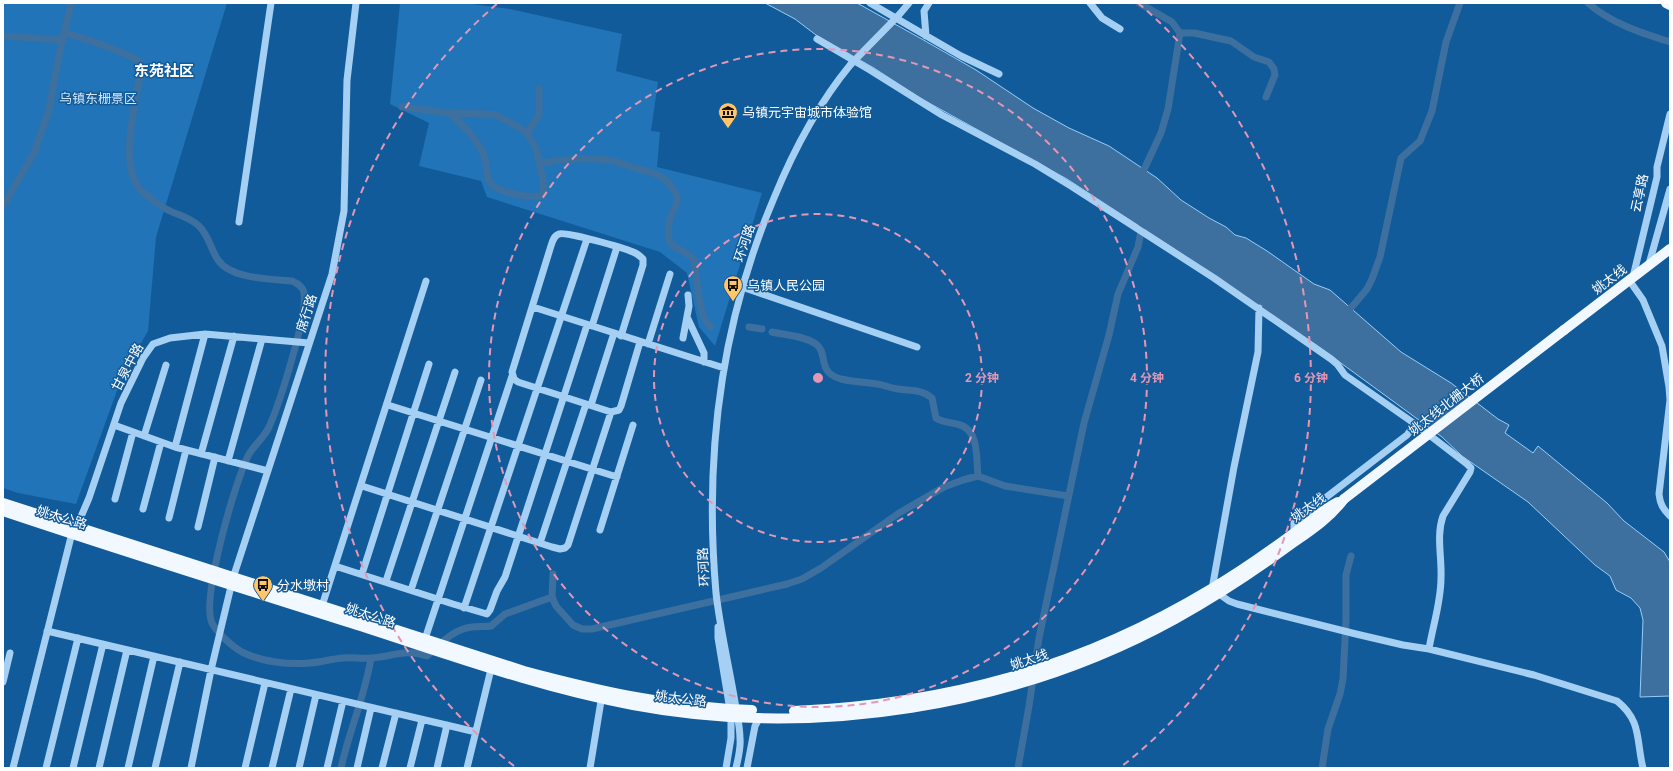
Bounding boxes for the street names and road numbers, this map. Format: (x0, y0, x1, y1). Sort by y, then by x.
street label: 云享路 (1628, 172, 1651, 214)
street label: 环河路 (731, 222, 758, 264)
street label: 姚太线 (1589, 262, 1629, 297)
street label: 席行路 (293, 292, 320, 334)
street label: 甘泉中路 (109, 341, 146, 394)
street label: 姚太线北栅大桥 (1406, 370, 1487, 438)
street label: 姚太线 (1288, 490, 1328, 525)
street label: 姚太公路 (35, 503, 89, 532)
street label: 环河路 (695, 547, 712, 587)
street label: 姚太公路 (344, 600, 398, 631)
street label: 姚太线 (1008, 646, 1050, 673)
street label: 姚太公路 (654, 688, 708, 709)

